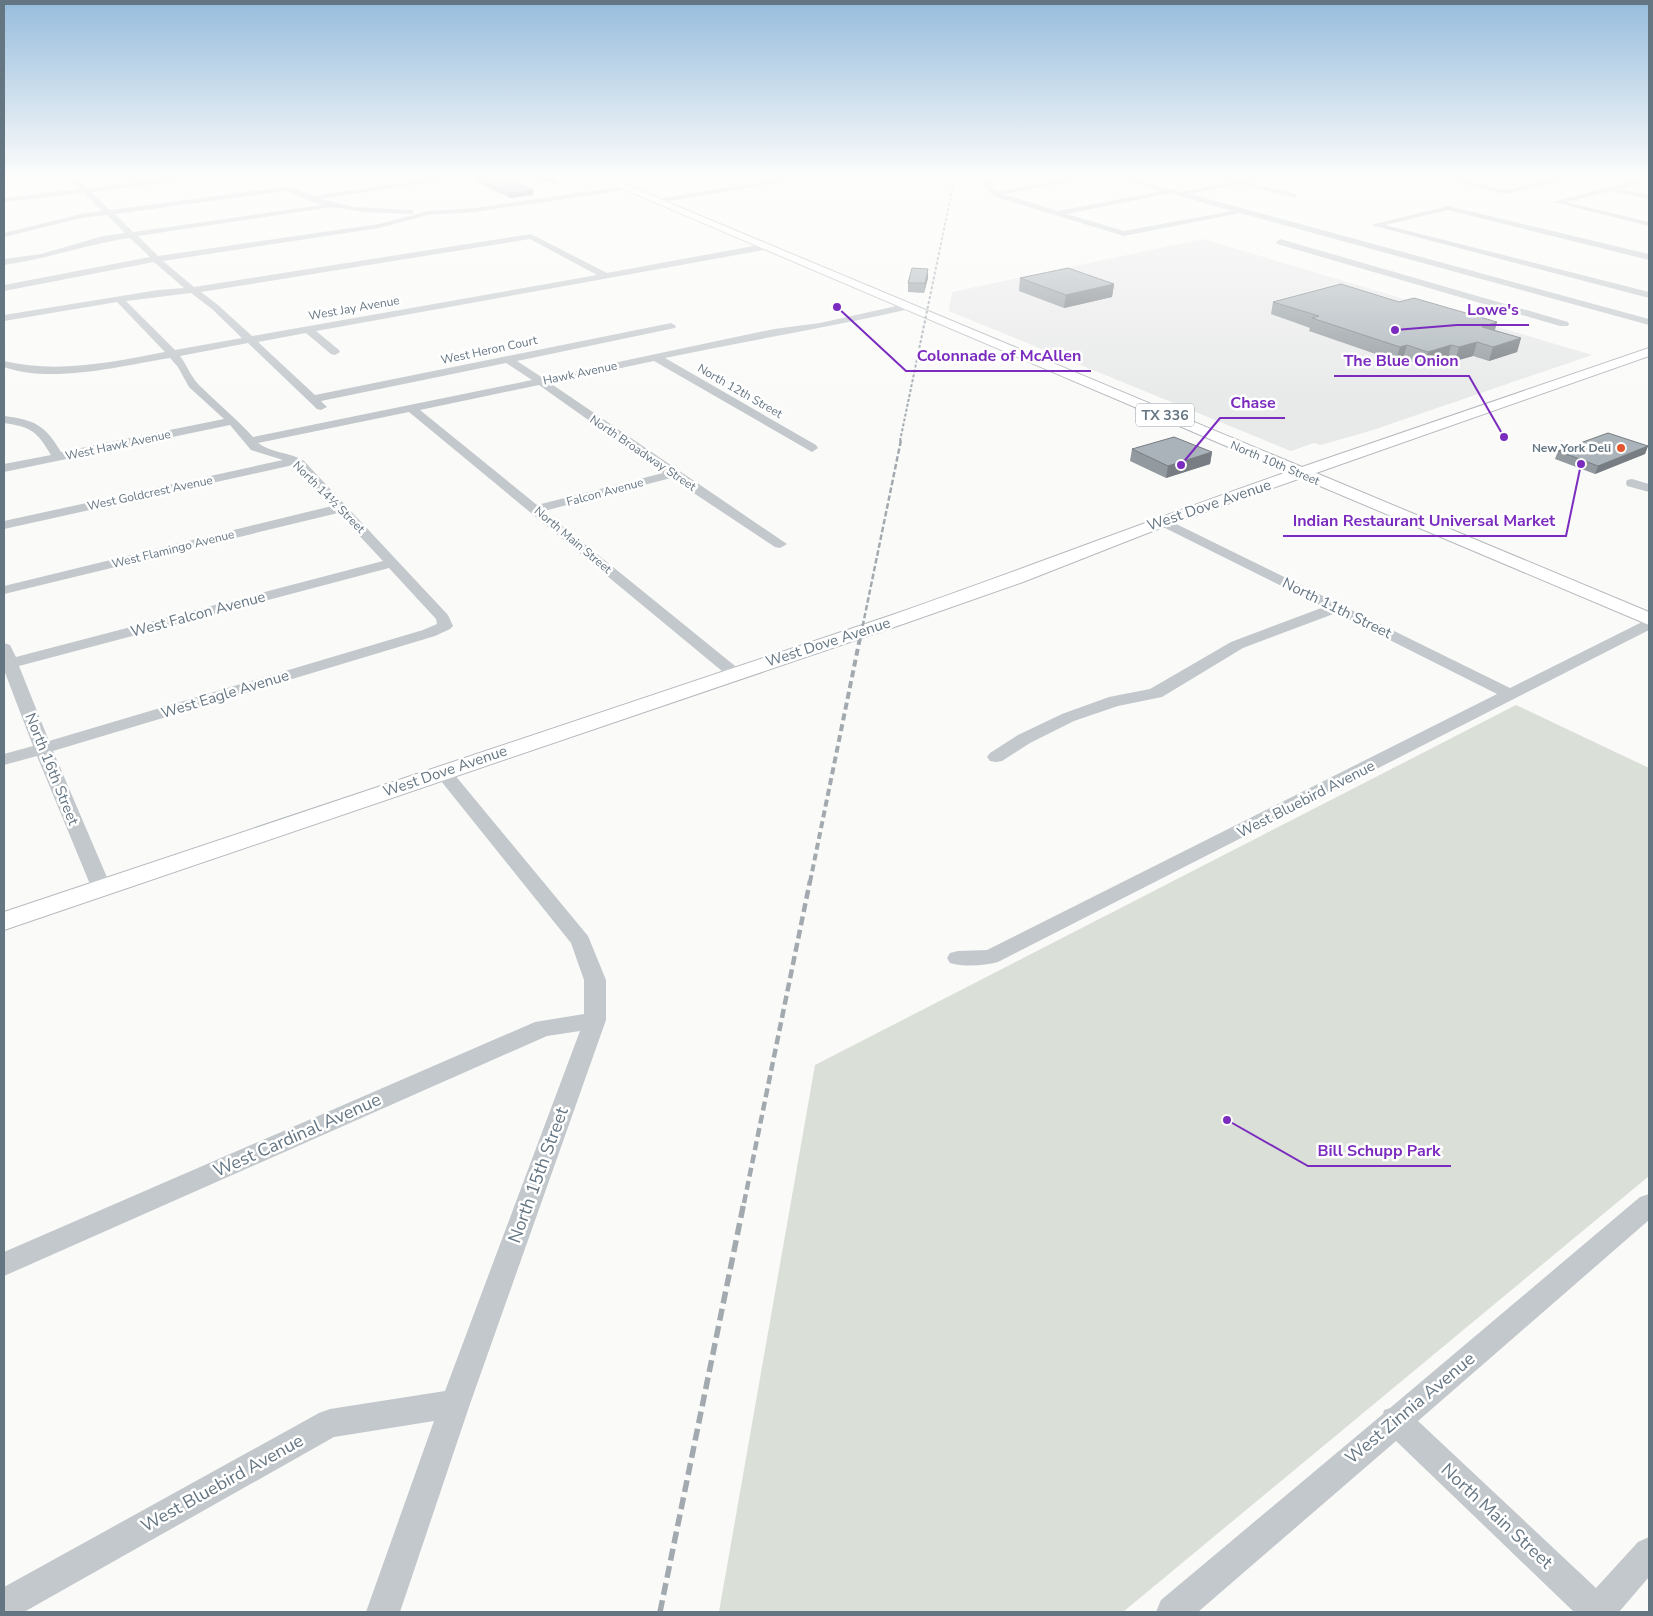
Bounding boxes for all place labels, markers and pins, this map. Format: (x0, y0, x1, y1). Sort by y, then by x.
callout: Lowe's (1457, 294, 1529, 325)
callout: Colonnade of McAllen (906, 340, 1091, 371)
callout: The Blue Onion (1334, 345, 1469, 376)
callout: Chase (1220, 387, 1285, 418)
place label: New York Deli (1532, 440, 1611, 456)
marker: New York Deli (1615, 442, 1627, 454)
callout: Indian Restaurant Universal Market (1283, 505, 1566, 536)
callout: Bill Schupp Park (1308, 1135, 1451, 1166)

